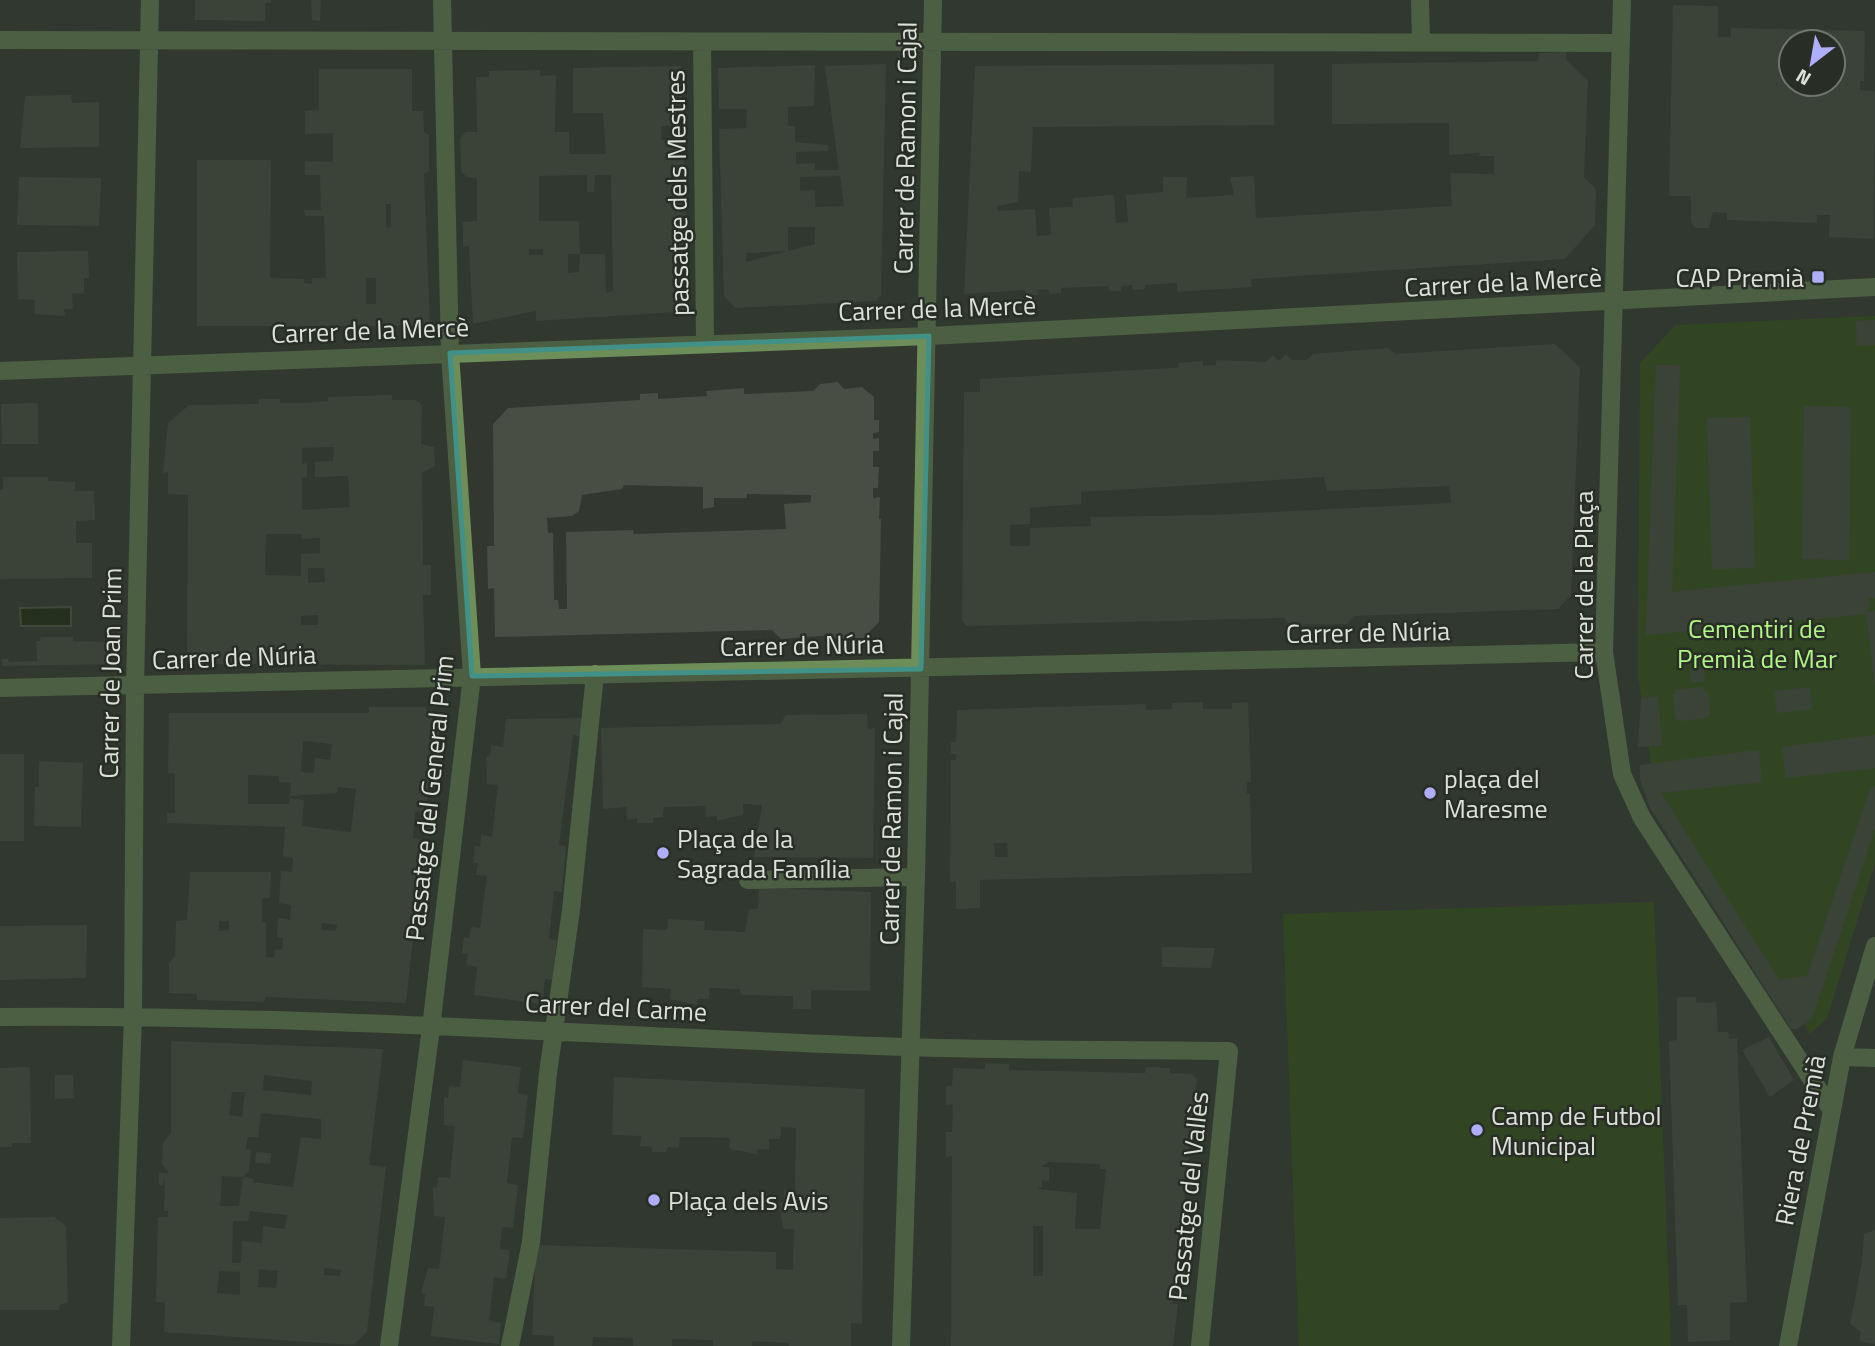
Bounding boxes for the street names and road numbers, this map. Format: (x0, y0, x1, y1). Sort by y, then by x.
street label: Carrer de Ramon i Cajal (883, 21, 927, 275)
street label: passatge dels Mestres (655, 70, 699, 316)
street label: Carrer de la Mercè (1403, 257, 1603, 307)
street label: Carrer de la Mercè (837, 285, 1037, 331)
street label: Carrer de la Mercè (270, 307, 470, 353)
street label: Carrer de la Plaça (1564, 491, 1603, 679)
street label: Carrer de Joan Prim (89, 567, 131, 779)
street label: Carrer de Núria (1285, 611, 1451, 653)
street label: Carrer de Núria (719, 624, 885, 666)
street label: Carrer de Núria (151, 635, 317, 679)
street label: Passatge del General Prim (395, 653, 463, 943)
street label: Carrer de Ramon i Cajal (869, 692, 913, 946)
street label: Carrer del Carme (524, 983, 708, 1031)
street label: Riera de Premià (1764, 1051, 1836, 1229)
street label: Passatge del Vallès (1158, 1089, 1218, 1303)

